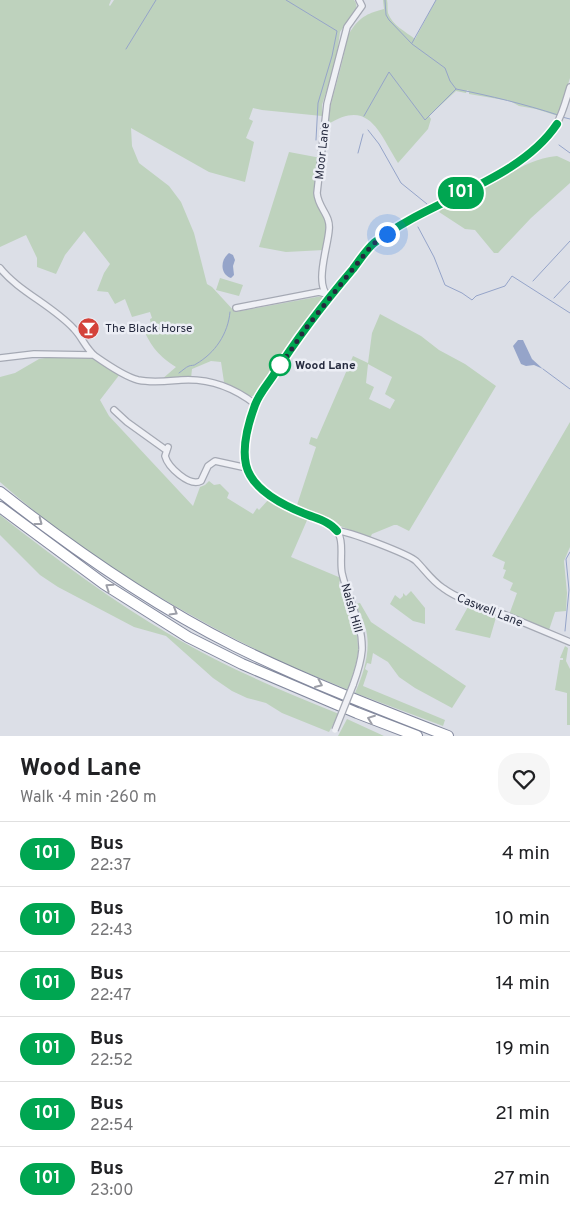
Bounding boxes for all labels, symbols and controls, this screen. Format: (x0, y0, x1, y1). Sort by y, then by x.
street label: Moor Lane (312, 122, 334, 180)
line badge: 101 (432, 177, 490, 209)
text: 101 (448, 181, 474, 204)
your location (375, 222, 400, 247)
bar icon: The Black Horse (77, 316, 101, 340)
place label: The Black Horse (105, 321, 192, 337)
marker: Wood Lane (269, 354, 291, 376)
place label: Wood Lane (295, 358, 356, 374)
one-way arrow (33, 516, 42, 525)
street label: Naish Hill (336, 582, 366, 635)
one-way arrow (105, 584, 115, 593)
street label: Caswell Lane (454, 590, 525, 631)
one-way arrow (168, 606, 177, 616)
one-way arrow (314, 678, 323, 689)
one-way arrow (367, 714, 376, 725)
button: heart (498, 753, 550, 805)
text: Wood Lane (20, 754, 141, 784)
text: Walk · 4 min · 260 m (20, 788, 156, 808)
text: Bus (90, 832, 124, 856)
text: 101 (34, 842, 61, 865)
text: 4 min (502, 842, 550, 866)
text: 22:37 (90, 856, 131, 876)
text: Bus (90, 897, 124, 921)
text: 101 (34, 907, 61, 930)
text: 10 min (495, 907, 550, 931)
text: 22:43 (90, 921, 133, 941)
text: Bus (90, 962, 124, 986)
text: 101 (34, 972, 61, 995)
text: 14 min (495, 972, 550, 996)
text: 22:47 (90, 986, 131, 1006)
text: Bus (90, 1027, 124, 1051)
text: 101 (34, 1037, 61, 1060)
text: 19 min (495, 1037, 550, 1061)
text: 22:52 (90, 1051, 133, 1071)
text: Bus (90, 1092, 124, 1116)
text: 101 (34, 1102, 61, 1125)
text: 21 min (495, 1102, 550, 1126)
text: 22:54 (90, 1116, 133, 1136)
text: Bus (90, 1157, 124, 1181)
text: 101 (34, 1167, 61, 1190)
text: 27 min (493, 1167, 550, 1191)
text: 23:00 (90, 1181, 133, 1201)

